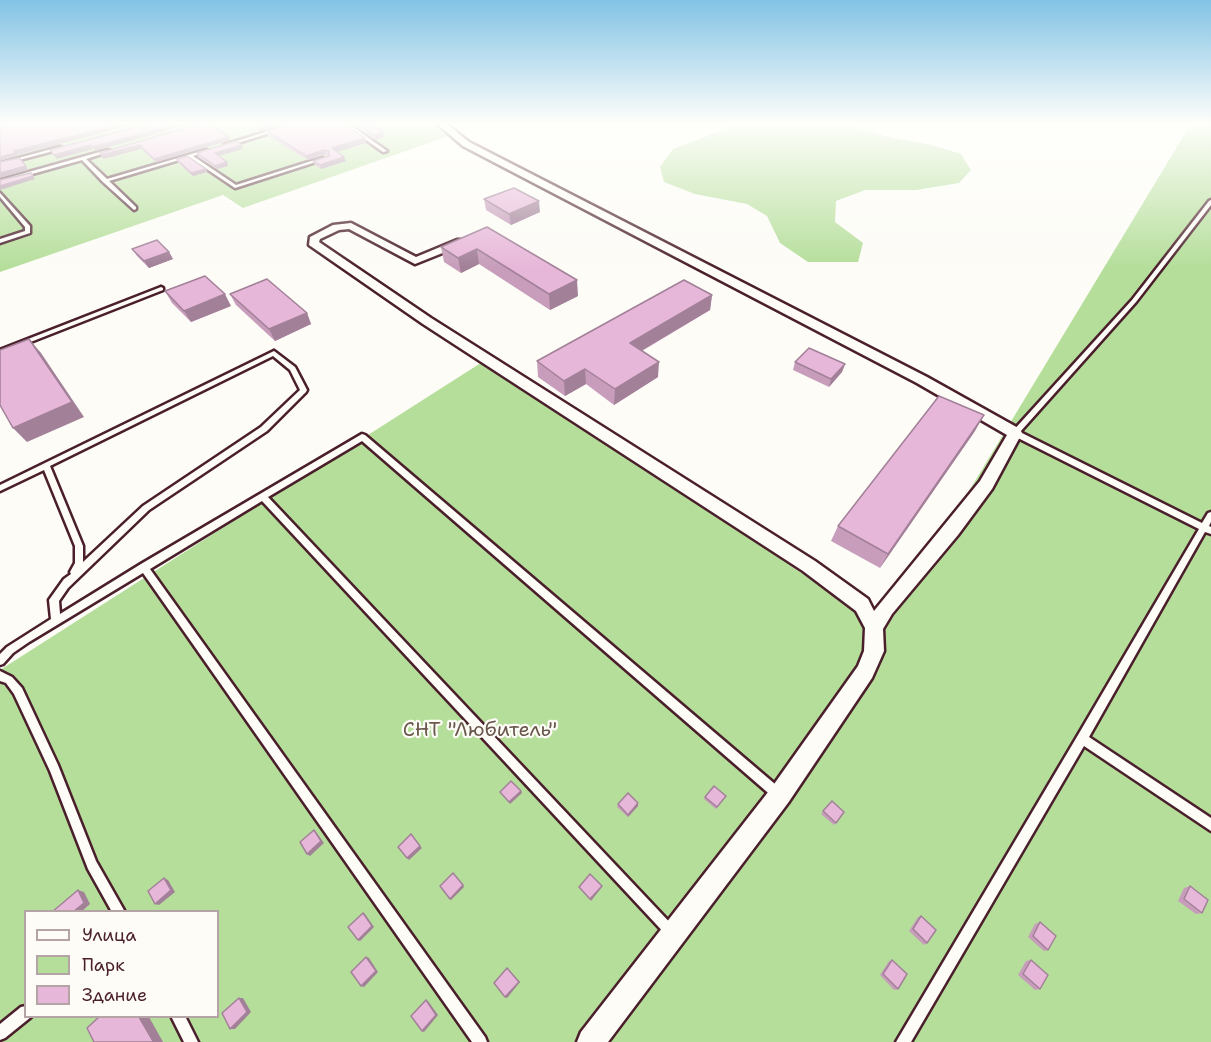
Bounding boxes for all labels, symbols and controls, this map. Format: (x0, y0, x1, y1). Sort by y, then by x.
park label: СНТ "Любитель" (403, 719, 557, 743)
legend (24, 910, 219, 1018)
text: Улица (82, 923, 136, 947)
text: Парк (82, 953, 125, 977)
text: Здание (82, 983, 147, 1007)

